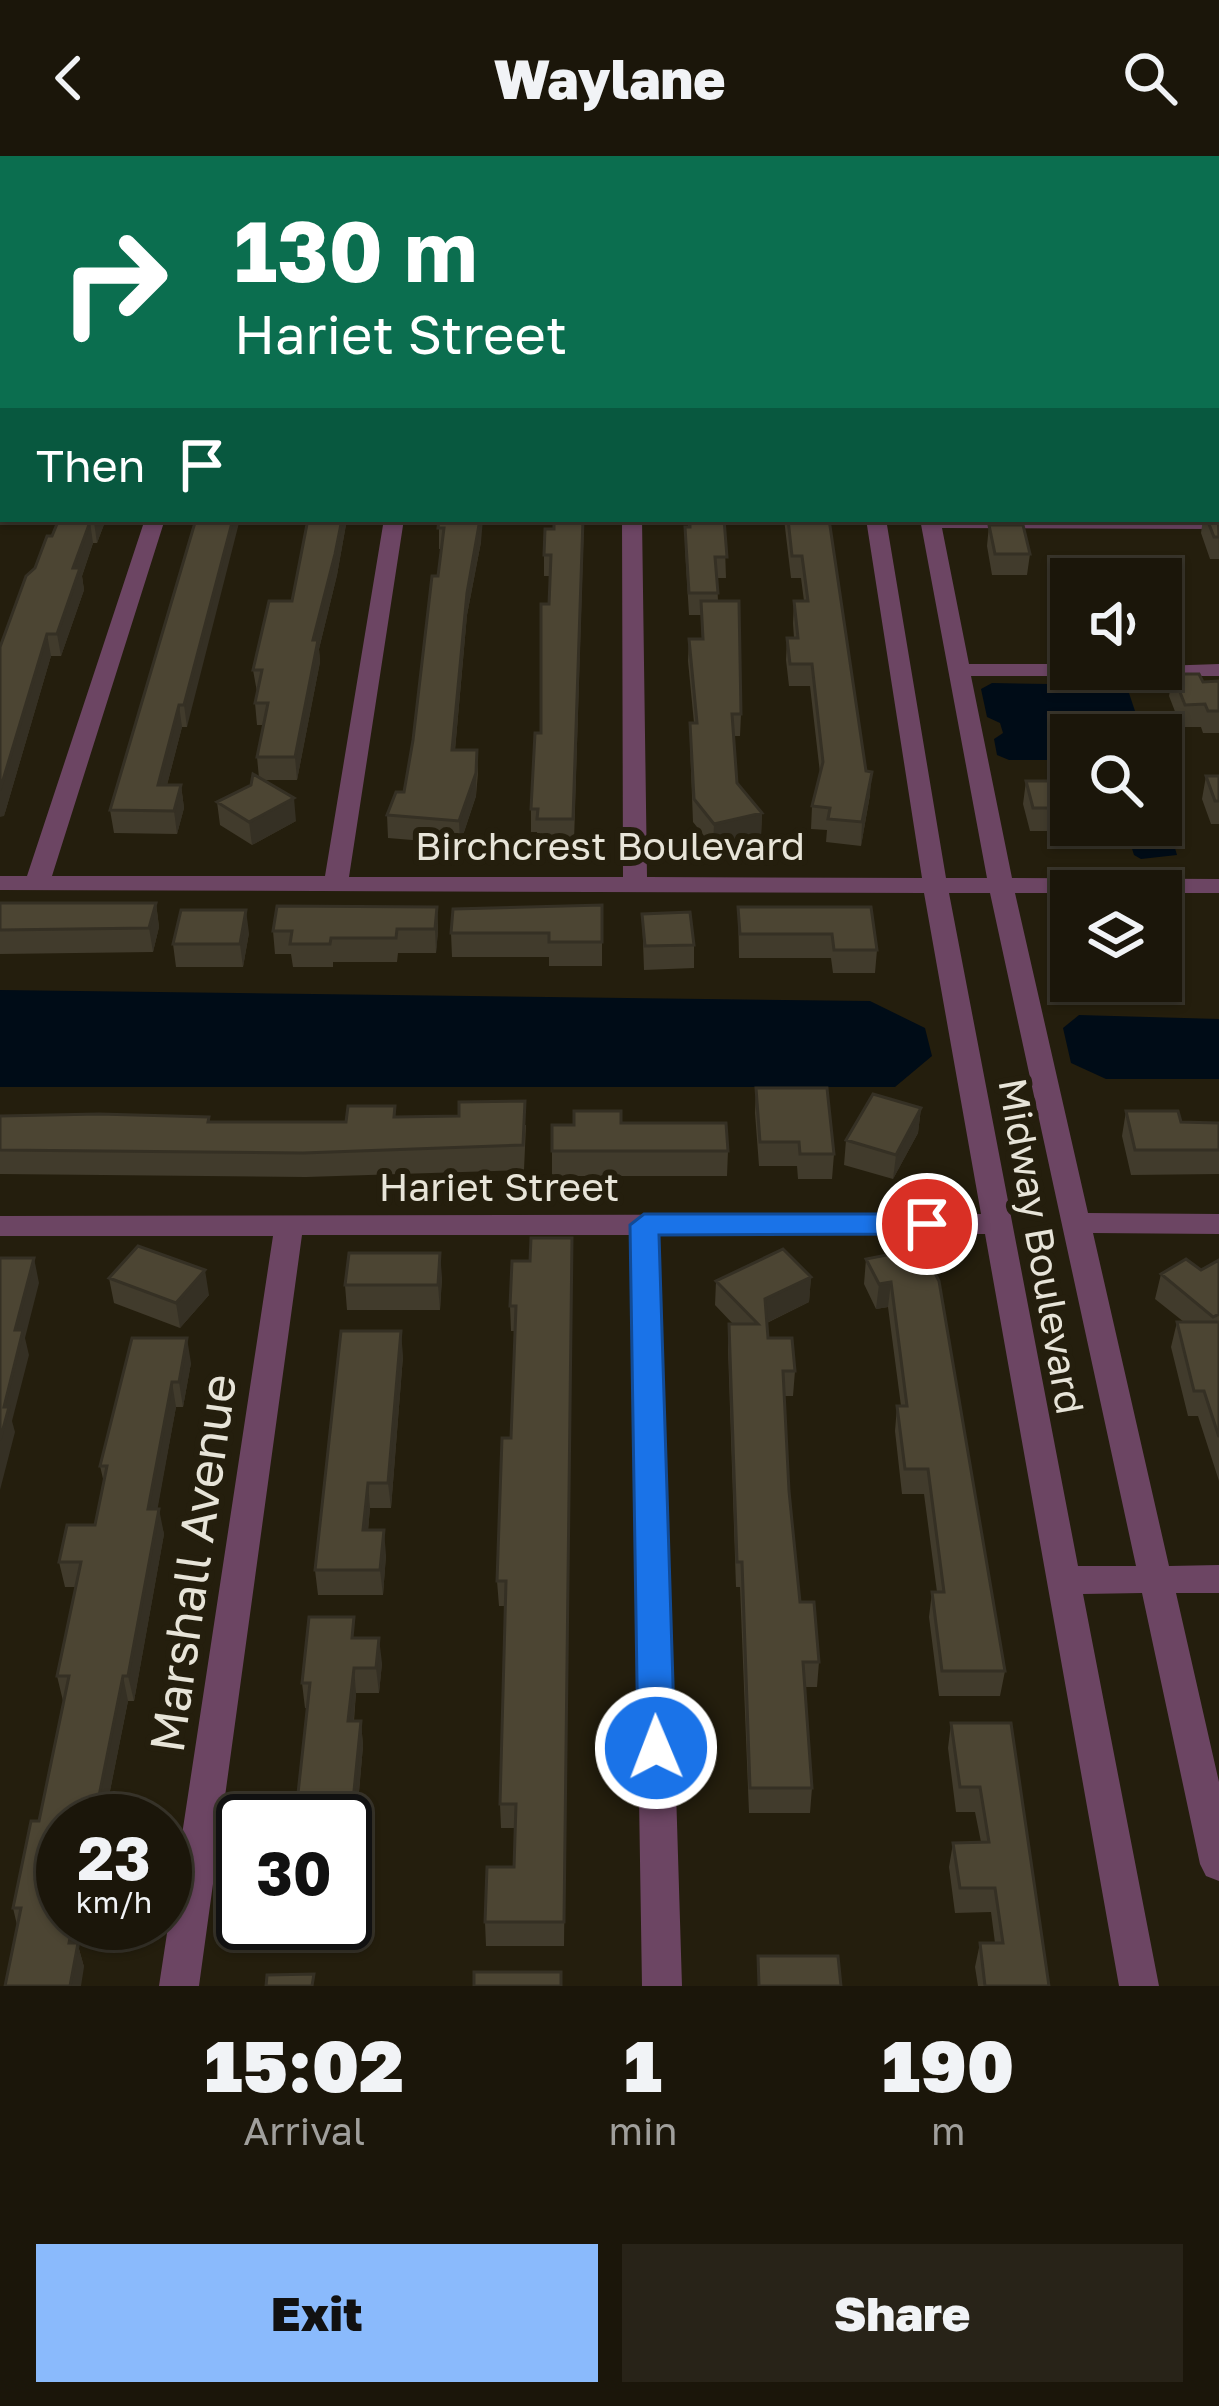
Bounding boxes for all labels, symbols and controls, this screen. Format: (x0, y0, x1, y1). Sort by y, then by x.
icon: back (36, 45, 102, 111)
icon: search (1117, 45, 1183, 111)
text: Waylane (494, 46, 725, 111)
text: 130 m (234, 200, 478, 300)
icon: right (36, 204, 192, 360)
text: Hariet Street (234, 301, 567, 366)
icon: arrive (169, 432, 235, 498)
text: Then (36, 438, 145, 492)
map controls (1050, 558, 1182, 1002)
button: sound (1050, 558, 1182, 690)
button: search (1050, 714, 1182, 846)
street label: Birchcrest Boulevard (415, 822, 805, 869)
button: layers (1050, 870, 1182, 1002)
street label: Midway Boulevard (989, 1074, 1095, 1418)
street label: Hariet Street (379, 1163, 619, 1210)
pin (876, 1173, 978, 1275)
icon: arrive (894, 1191, 960, 1257)
street label: Marshall Avenue (137, 1370, 247, 1756)
position arrow (593, 1685, 719, 1811)
speed limit sign: 30 (216, 1794, 372, 1950)
text: 23 (77, 1821, 151, 1893)
text: km/h (76, 1884, 152, 1920)
text: 15:02 (205, 2021, 404, 2108)
text: 1 (624, 2021, 662, 2108)
text: 190 (882, 2021, 1014, 2108)
text: Arrival (243, 2107, 365, 2154)
text: min (608, 2107, 677, 2154)
text: m (931, 2107, 965, 2154)
button: Exit (36, 2244, 598, 2382)
button: Share (622, 2244, 1183, 2382)

